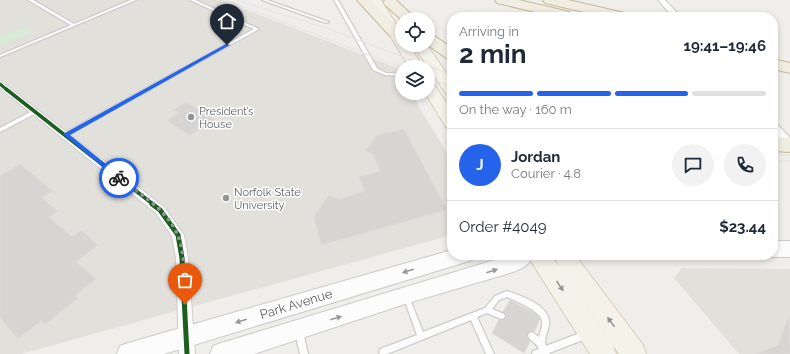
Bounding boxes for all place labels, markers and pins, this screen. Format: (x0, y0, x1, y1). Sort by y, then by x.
pin (210, 4, 244, 45)
place label: President’s House (199, 105, 253, 131)
marker: President’s House (186, 112, 196, 122)
place label: Norfolk State University (234, 186, 301, 212)
marker: Norfolk State University (221, 193, 231, 203)
pin (168, 263, 202, 304)

